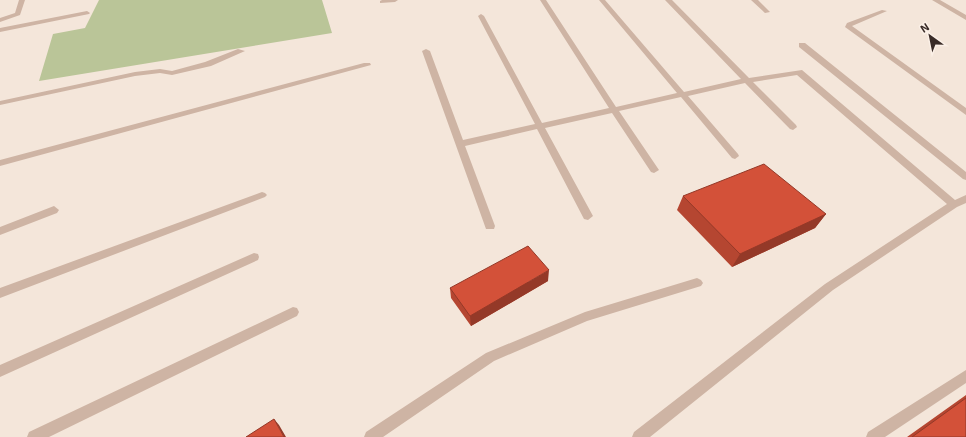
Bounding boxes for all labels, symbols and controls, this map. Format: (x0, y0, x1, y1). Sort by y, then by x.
north arrow (910, 16, 950, 56)
text: N (917, 20, 931, 35)

